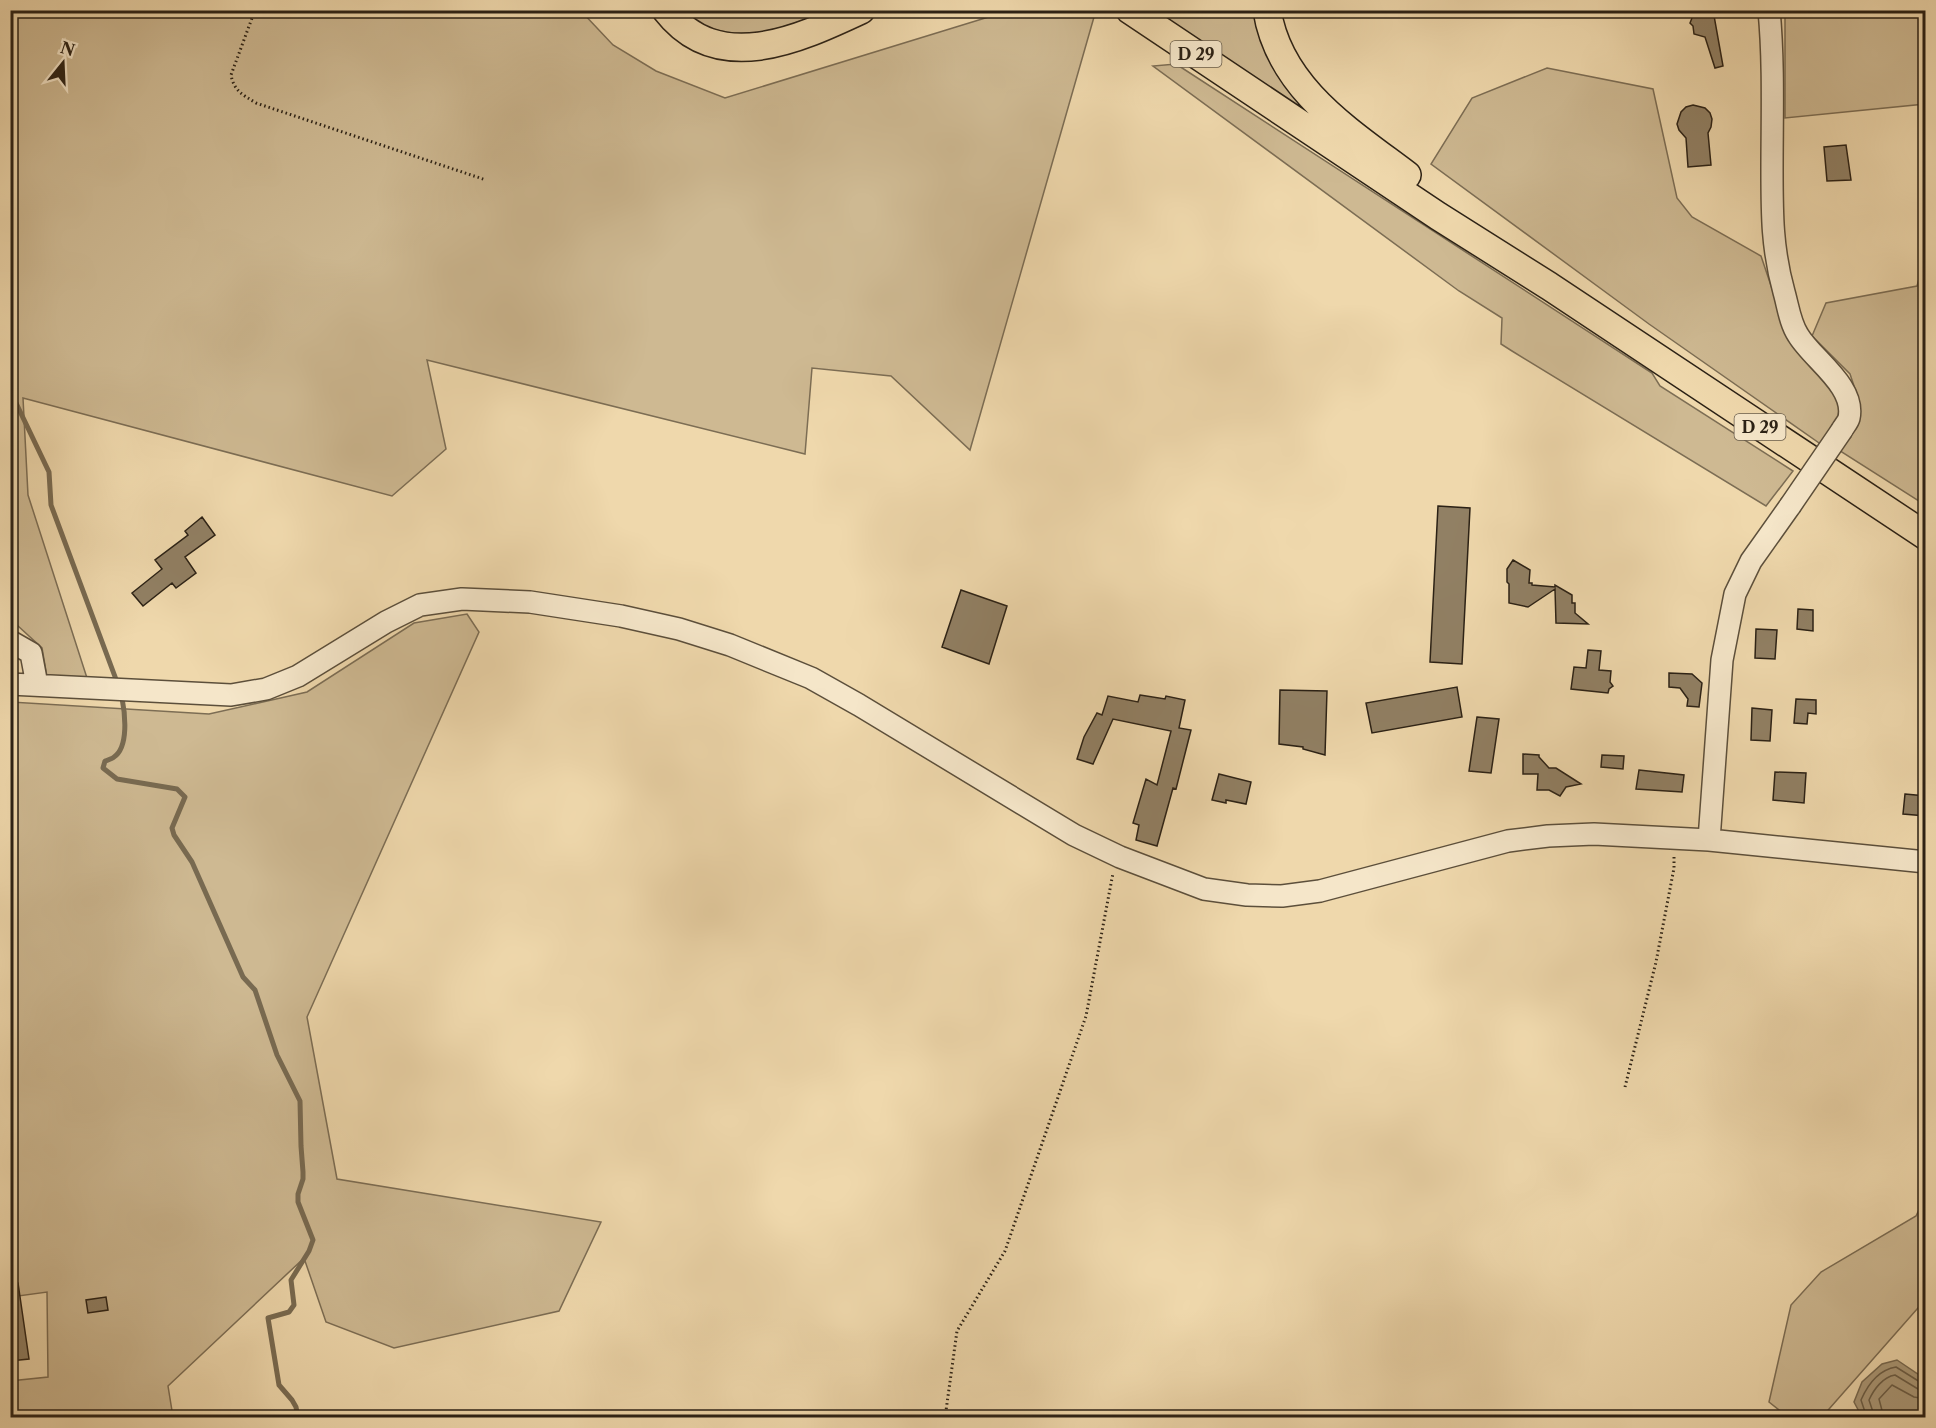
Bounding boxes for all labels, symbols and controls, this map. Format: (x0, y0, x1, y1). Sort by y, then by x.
north arrow (33, 33, 93, 93)
text: N (58, 37, 77, 60)
road number: D 29 (1170, 41, 1222, 67)
road number: D 29 (1734, 414, 1786, 440)

